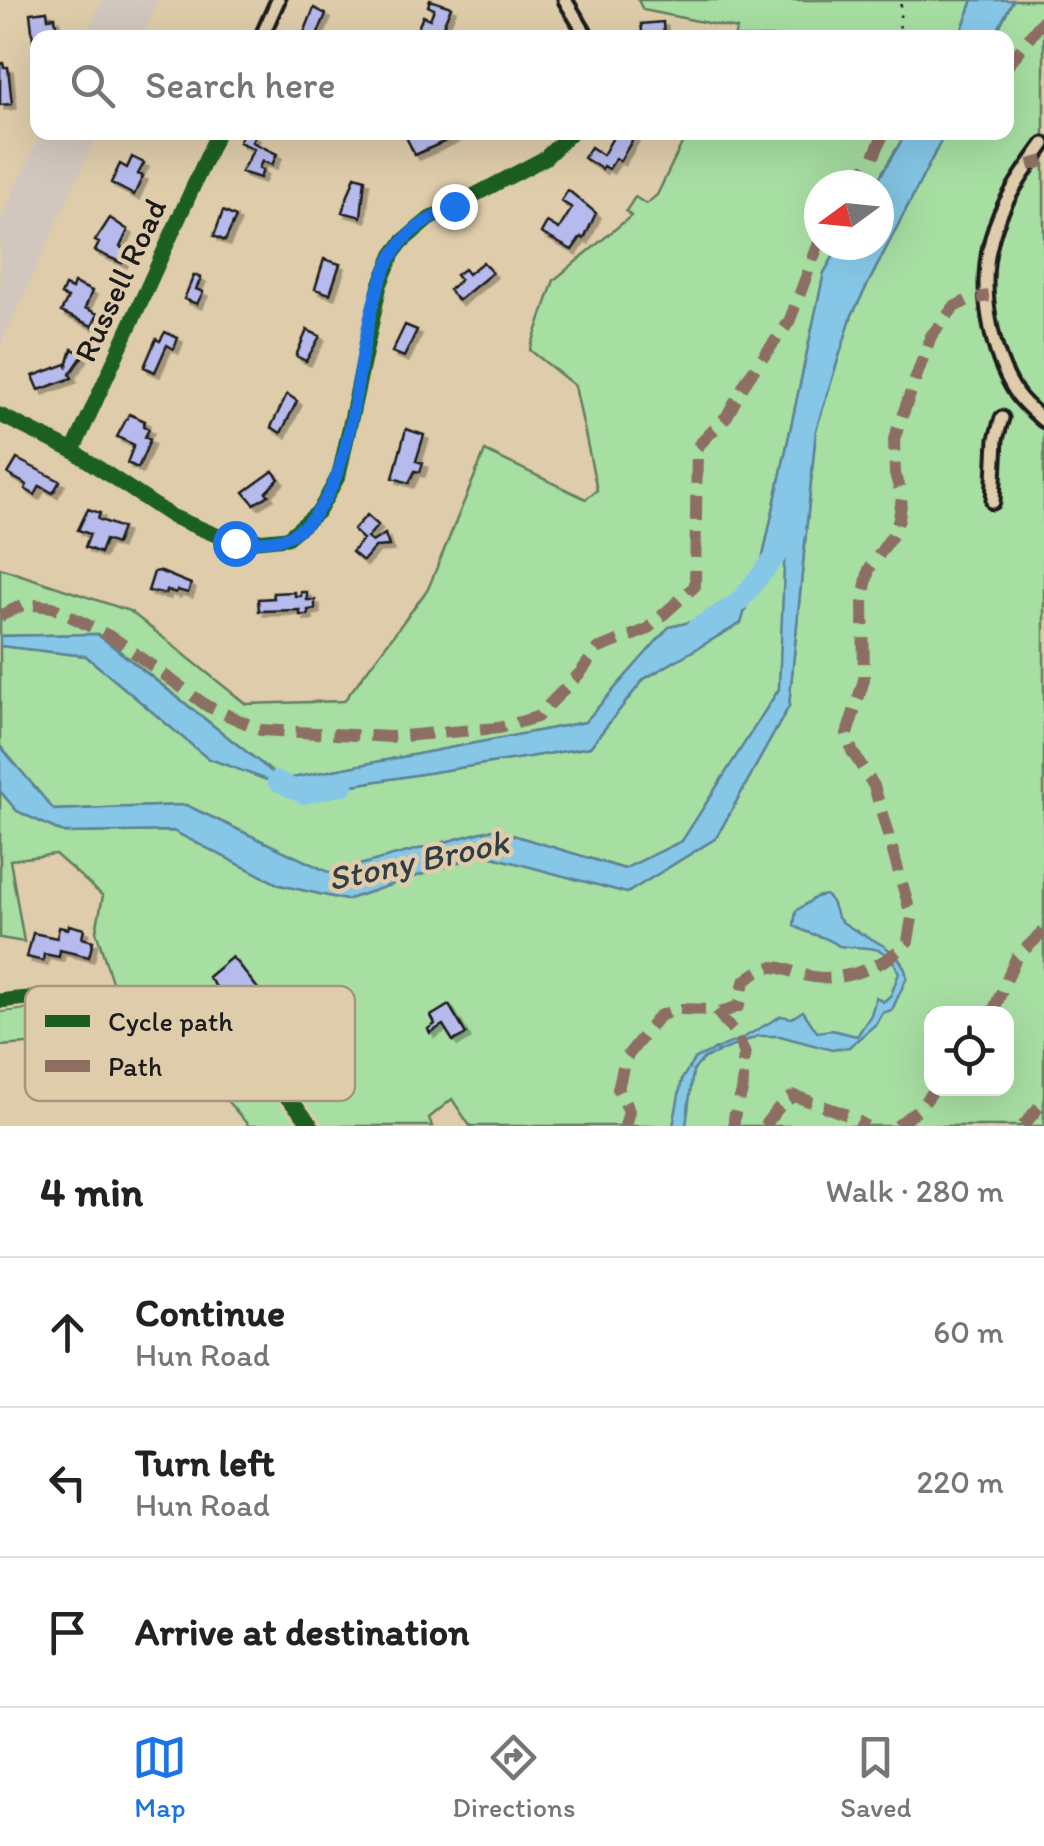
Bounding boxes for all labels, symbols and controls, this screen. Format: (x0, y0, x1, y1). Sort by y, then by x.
search box (30, 30, 1014, 140)
icon: search (65, 58, 120, 113)
text: Search here (145, 62, 336, 108)
north arrow (804, 170, 894, 260)
route end (432, 184, 478, 230)
street label: Russell Road (66, 192, 174, 368)
route start (213, 521, 259, 567)
water label: Stony Brook (324, 820, 514, 900)
legend (25, 986, 355, 1101)
text: Cycle path (108, 1004, 233, 1038)
map controls (924, 1006, 1014, 1096)
button: locate (924, 1006, 1014, 1096)
text: Path (108, 1049, 162, 1083)
text: 4 min (40, 1166, 143, 1217)
text: Walk · 280 m (825, 1172, 1004, 1210)
text: Continue (135, 1290, 285, 1336)
icon: ahead (40, 1305, 95, 1360)
text: 60 m (933, 1313, 1004, 1351)
text: Hun Road (135, 1336, 270, 1374)
text: Turn left (135, 1440, 275, 1486)
icon: left (40, 1455, 95, 1510)
text: 220 m (917, 1463, 1004, 1501)
text: Hun Road (135, 1486, 270, 1524)
icon: arrive (40, 1605, 95, 1660)
text: Arrive at destination (135, 1609, 470, 1655)
tab: Map (132, 1730, 187, 1824)
tab: Directions (452, 1730, 575, 1824)
tab: Saved (840, 1730, 912, 1824)

